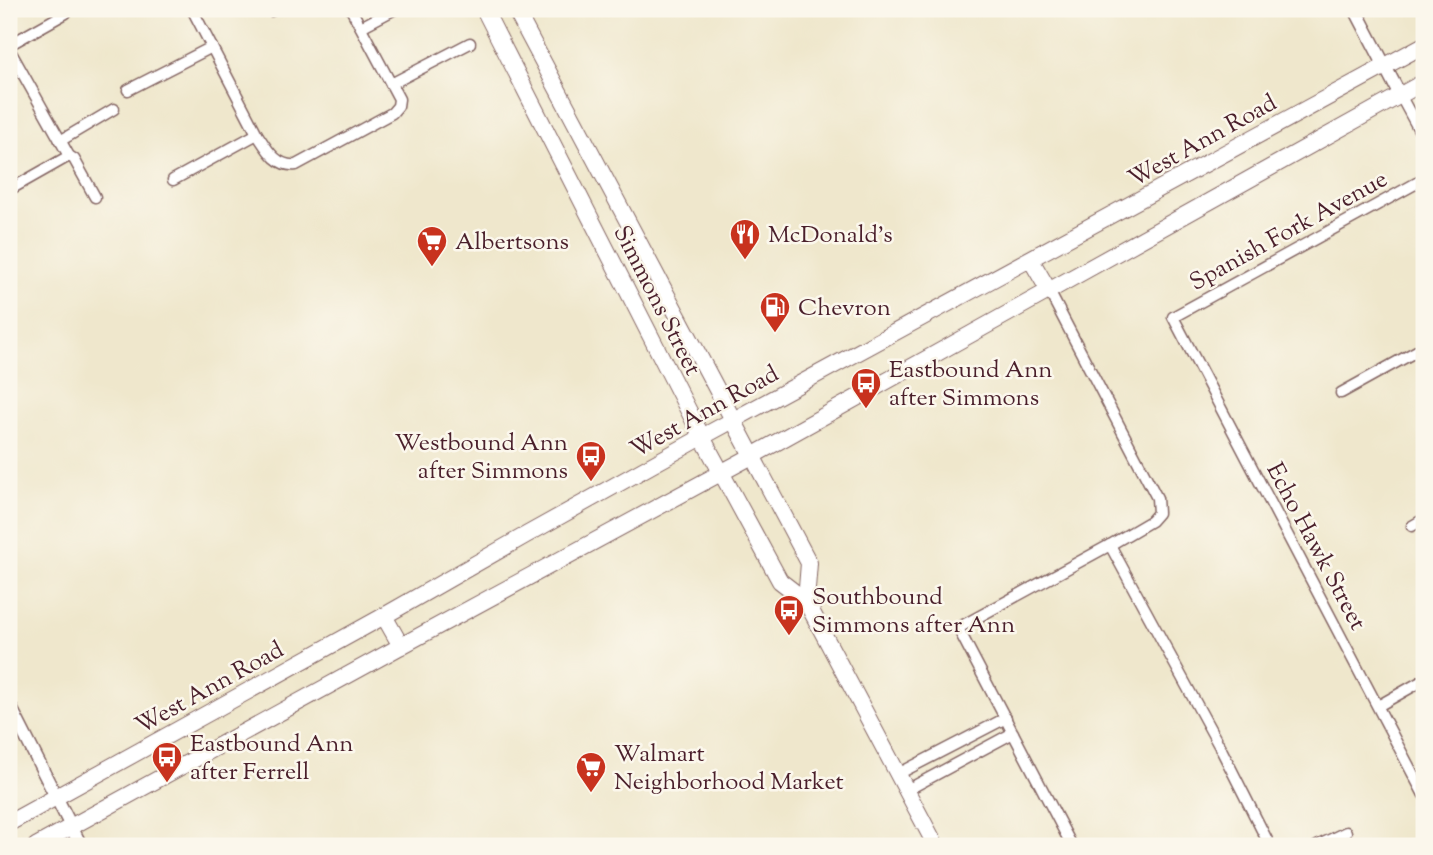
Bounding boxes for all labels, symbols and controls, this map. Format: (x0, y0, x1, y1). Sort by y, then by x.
street label: West Ann Road (1122, 87, 1284, 197)
street label: Spanish Fork Avenue (1184, 163, 1394, 300)
restaurant icon: McDonald's (728, 217, 762, 261)
place label: McDonald's (768, 219, 893, 253)
street label: Simmons Street (604, 220, 709, 382)
supermarket icon: Albertsons (415, 224, 449, 268)
place label: Albertsons (455, 226, 569, 260)
fuel station icon: Chevron (758, 290, 792, 334)
place label: Chevron (798, 292, 891, 326)
place label: Eastbound Ann after Simmons (889, 354, 1053, 416)
street label: West Ann Road (624, 358, 786, 468)
bus stop icon: Eastbound Ann after Simmons (849, 366, 883, 410)
place label: Westbound Ann after Simmons (395, 427, 568, 489)
bus stop icon: Westbound Ann after Simmons (574, 439, 608, 483)
street label: Echo Hawk Street (1257, 457, 1374, 637)
place label: Southbound Simmons after Ann (812, 581, 1015, 643)
bus stop icon: Southbound Simmons after Ann (772, 593, 806, 637)
street label: West Ann Road (129, 634, 291, 744)
place label: Eastbound Ann after Ferrell (190, 728, 354, 790)
place label: Walmart Neighborhood Market (614, 738, 844, 800)
bus stop icon: Eastbound Ann after Ferrell (150, 740, 184, 784)
supermarket icon: Walmart Neighborhood Market (574, 750, 608, 794)

